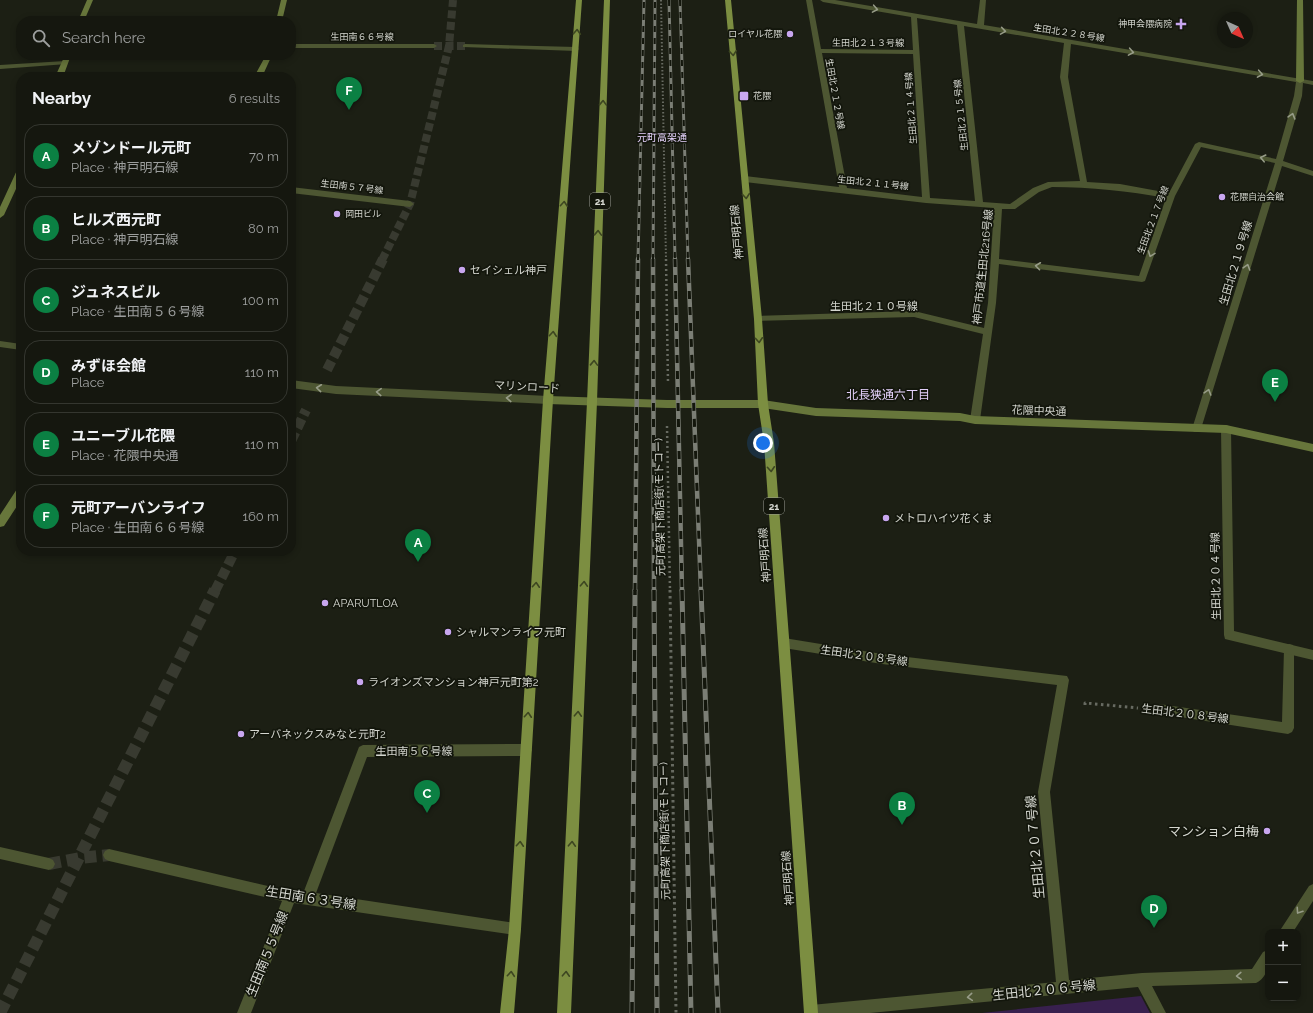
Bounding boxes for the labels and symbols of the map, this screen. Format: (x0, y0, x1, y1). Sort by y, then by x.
one-way arrow (872, 4, 878, 13)
north arrow (1217, 12, 1253, 48)
marker: 神甲会隈病院 (1175, 18, 1187, 30)
place label: 神甲会隈病院 (1118, 19, 1172, 29)
street label: 生田北２２８号線 (1033, 22, 1106, 44)
one-way arrow (1000, 26, 1006, 35)
one-way arrow (572, 29, 581, 35)
place label: ロイヤル花隈 (728, 29, 782, 39)
marker: ロイヤル花隈 (785, 29, 795, 39)
street label: 生田南６６号線 (330, 32, 394, 42)
street label: 生田北２１３号線 (832, 38, 905, 48)
one-way arrow (1128, 48, 1134, 56)
one-way arrow (728, 50, 737, 56)
street label: 生田北２１２号線 (824, 58, 846, 131)
one-way arrow (1256, 69, 1263, 78)
street label: 生田北２１４号線 (903, 71, 918, 144)
pin: F (336, 77, 362, 110)
street label: 生田北２１５号線 (952, 78, 970, 151)
marker: 花隈 (738, 90, 750, 102)
place label: 花隈 (753, 91, 771, 101)
one-way arrow (599, 100, 607, 106)
one-way arrow (1287, 113, 1296, 120)
district label: 元町高架通 (637, 132, 687, 143)
one-way arrow (1259, 154, 1266, 163)
street label: 生田北２１１号線 (837, 174, 910, 192)
street label: 生田南５７号線 (320, 178, 385, 196)
street label: 生田北２１７号線 (1135, 184, 1171, 255)
marker: 花隈自治会館 (1217, 192, 1227, 202)
place label: 花隈自治会館 (1230, 192, 1284, 202)
road number: 21 (590, 193, 610, 209)
one-way arrow (742, 193, 751, 199)
one-way arrow (559, 201, 568, 207)
street label: 神戸明石線 (728, 204, 746, 260)
marker: 岡田ビル (332, 209, 342, 219)
place label: 岡田ビル (345, 209, 381, 219)
street label: 神戸市道生田北216号線 (970, 209, 996, 325)
street label: 生田北２１９号線 (1217, 219, 1255, 307)
one-way arrow (594, 230, 603, 236)
one-way arrow (1147, 251, 1155, 258)
one-way arrow (1035, 262, 1042, 271)
place label: セイシェル神戸 (470, 264, 547, 277)
one-way arrow (1242, 264, 1251, 271)
marker: セイシェル神戸 (457, 265, 467, 275)
street label: 生田北２１０号線 (830, 300, 918, 313)
one-way arrow (549, 330, 558, 337)
one-way arrow (755, 337, 764, 343)
one-way arrow (589, 360, 598, 366)
pin: E (1262, 369, 1288, 402)
street label: マリンロード (494, 379, 560, 395)
one-way arrow (316, 384, 322, 393)
one-way arrow (376, 387, 382, 396)
district label: 北長狭通六丁目 (846, 388, 930, 402)
one-way arrow (1204, 388, 1212, 395)
one-way arrow (506, 394, 512, 403)
street label: 花隈中央通 (1011, 404, 1067, 418)
your location (753, 433, 773, 453)
street label: 元町高架下商店街(モトコー) (652, 438, 668, 576)
one-way arrow (767, 466, 776, 472)
road number: 21 (764, 498, 784, 514)
place label: メトロハイツ花くま (894, 512, 993, 525)
marker: メトロハイツ花くま (881, 513, 891, 523)
street label: 神戸明石線 (757, 527, 773, 583)
pin: A (405, 529, 431, 562)
street label: 生田北２０４号線 (1209, 532, 1223, 620)
one-way arrow (579, 581, 588, 587)
one-way arrow (532, 582, 541, 588)
place label: APARUTLOA (333, 597, 398, 610)
marker: APARUTLOA (320, 598, 330, 608)
place label: シャルマンライフ元町 (456, 626, 566, 639)
marker: シャルマンライフ元町 (443, 627, 453, 637)
street label: 生田北２０８号線 (820, 643, 908, 669)
place label: ライオンズマンション神戸元町第2 (368, 676, 539, 689)
marker: ライオンズマンション神戸元町第2 (355, 677, 365, 687)
street label: 生田北２０８号線 (1141, 702, 1229, 726)
one-way arrow (574, 711, 582, 717)
one-way arrow (524, 712, 533, 718)
place label: アーバネックスみなと元町2 (249, 728, 386, 741)
marker: アーバネックスみなと元町2 (236, 729, 246, 739)
street label: 生田南５６号線 (376, 745, 453, 758)
street label: 元町高架下商店街(モトコー) (657, 762, 673, 900)
pin: C (414, 780, 440, 813)
pin: B (889, 792, 915, 825)
street label: 生田北２０７号線 (1023, 795, 1047, 899)
place label: マンション白梅 (1168, 824, 1259, 839)
marker: マンション白梅 (1262, 826, 1272, 836)
one-way arrow (516, 841, 524, 847)
one-way arrow (568, 841, 576, 847)
street label: 神戸明石線 (780, 850, 796, 906)
street label: 生田南６３号線 (265, 883, 357, 913)
pin: D (1141, 895, 1167, 928)
one-way arrow (1296, 907, 1304, 914)
street label: 生田南５５号線 (243, 909, 291, 999)
one-way arrow (506, 971, 515, 977)
one-way arrow (562, 971, 570, 977)
one-way arrow (1236, 972, 1242, 981)
street label: 生田北２０６号線 (991, 977, 1097, 1003)
one-way arrow (967, 993, 973, 1002)

